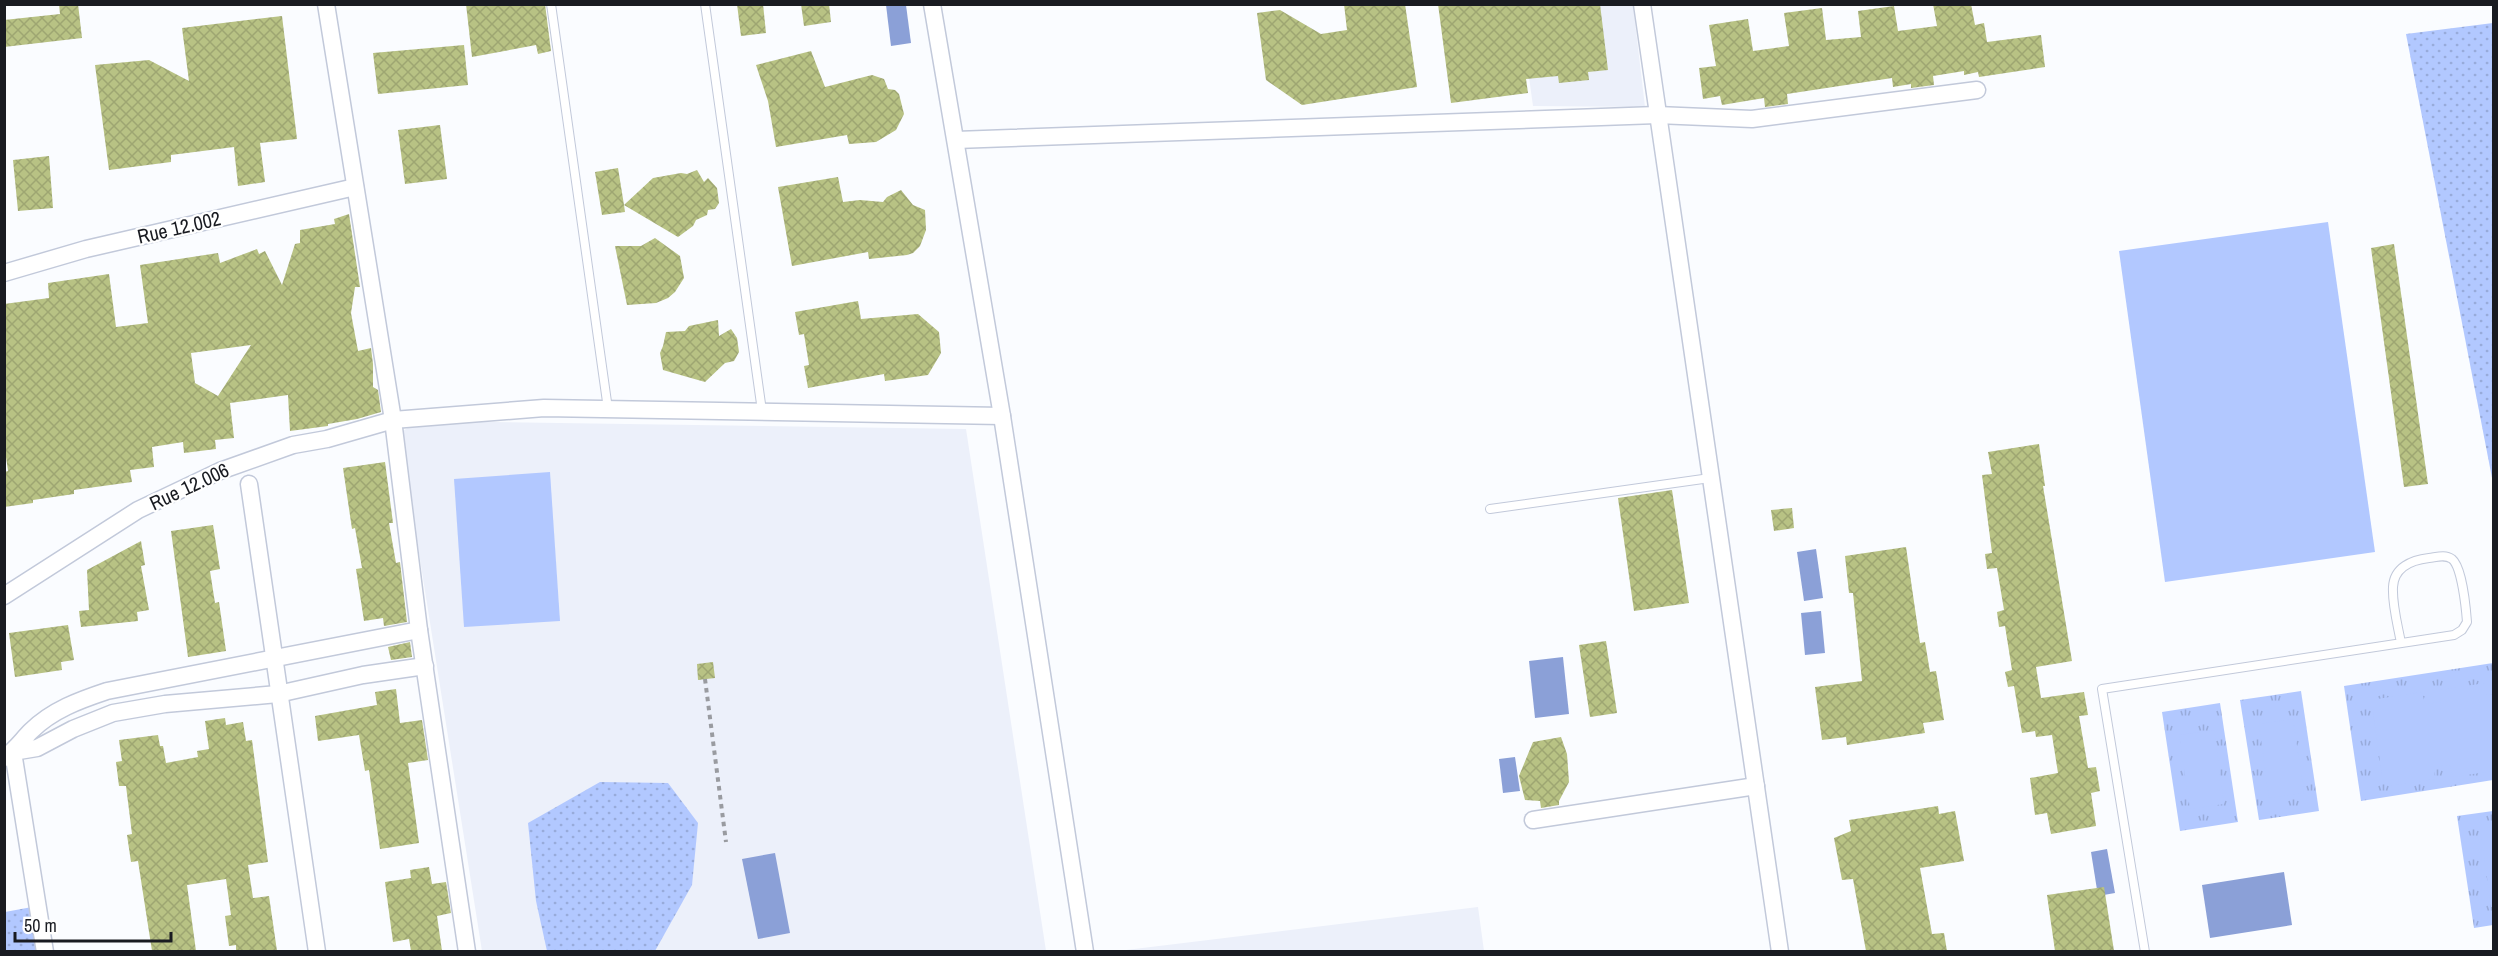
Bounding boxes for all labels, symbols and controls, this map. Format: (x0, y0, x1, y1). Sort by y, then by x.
street label: Rue 12.002 (135, 204, 223, 250)
street label: Rue 12.006 (145, 456, 233, 516)
scale bar (15, 905, 171, 943)
text: 50 m (24, 913, 57, 938)

